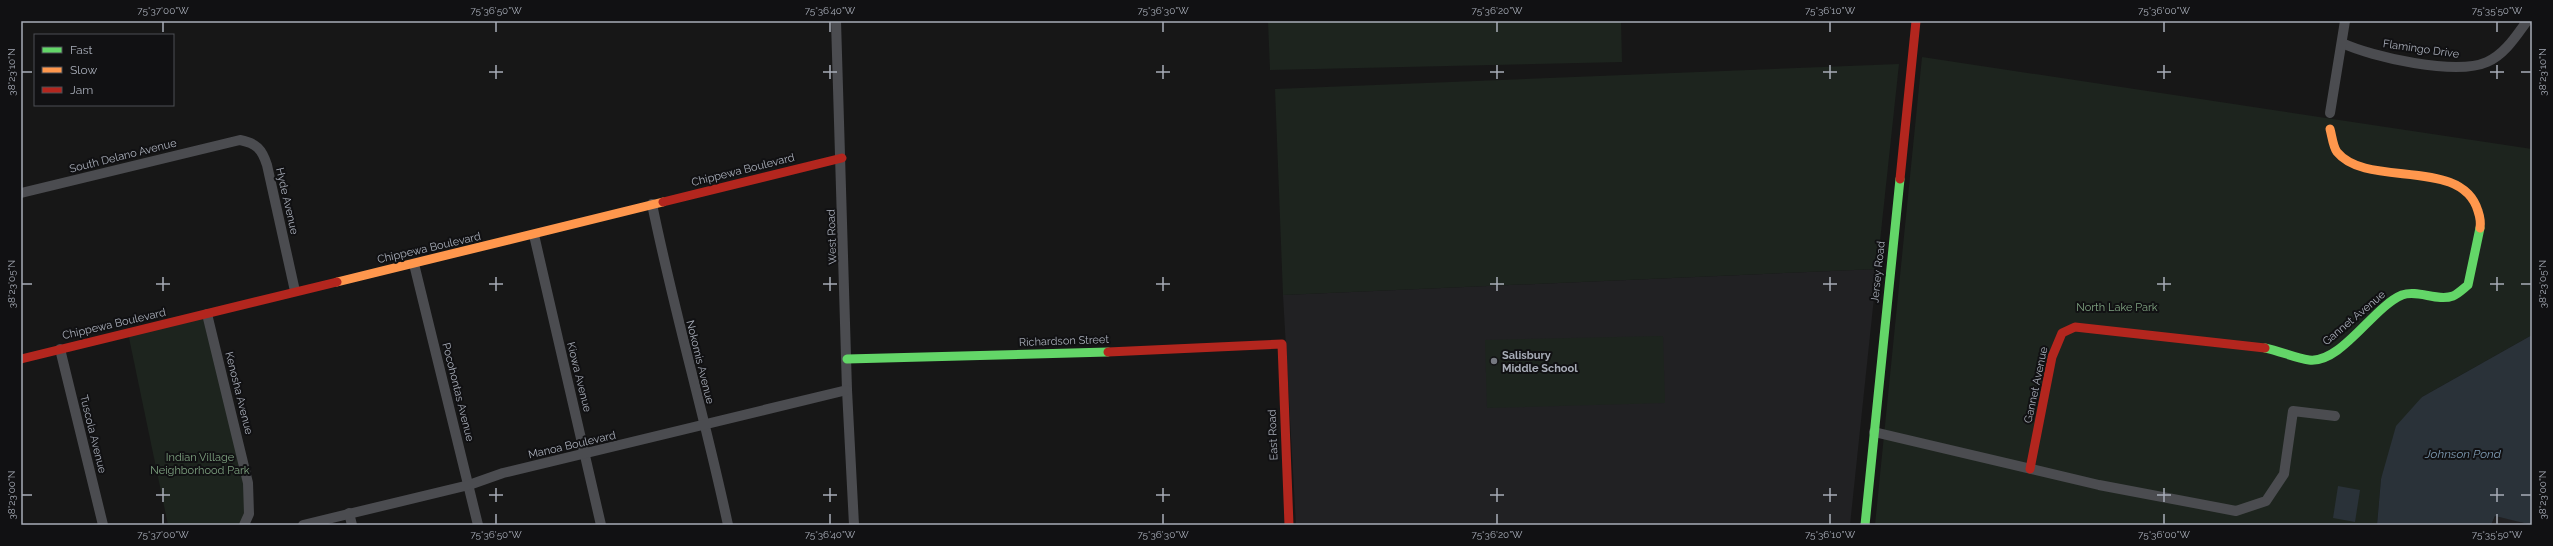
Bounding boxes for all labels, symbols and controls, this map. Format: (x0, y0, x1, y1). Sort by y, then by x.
text: 75°37'00"W (137, 5, 189, 16)
text: 75°36'50"W (470, 5, 522, 16)
text: 75°36'40"W (805, 5, 856, 16)
text: 75°36'30"W (1137, 5, 1189, 16)
text: 75°36'20"W (1471, 5, 1523, 16)
text: 75°36'10"W (1805, 5, 1856, 16)
text: 75°36'00"W (2138, 5, 2191, 16)
text: 75°35'50"W (2472, 5, 2523, 16)
legend (34, 34, 174, 106)
street label: Flamingo Drive (2382, 37, 2460, 61)
text: Fast (70, 43, 93, 57)
text: 38°23'10"N (6, 48, 17, 96)
text: 38°23'10"N (2537, 48, 2548, 96)
text: Slow (70, 63, 97, 77)
text: Jam (70, 83, 93, 97)
street label: South Delano Avenue (68, 136, 178, 176)
street label: Chippewa Boulevard (690, 151, 796, 189)
street label: Hyde Avenue (273, 166, 301, 236)
street label: West Road (825, 209, 839, 265)
street label: Chippewa Boulevard (376, 230, 482, 266)
street label: Jersey Road (1868, 240, 1888, 304)
text: 38°23'05"N (6, 260, 17, 308)
text: 38°23'05"N (2537, 260, 2548, 308)
street label: Gannet Avenue (2320, 288, 2388, 348)
park label: North Lake Park (2076, 301, 2158, 314)
street label: Chippewa Boulevard (61, 306, 167, 342)
street label: Nokomis Avenue (683, 319, 717, 406)
street label: Richardson Street (1019, 333, 1110, 349)
street label: Pocohontas Avenue (439, 341, 477, 443)
street label: Kiowa Avenue (564, 341, 594, 414)
street label: Gannet Avenue (2022, 345, 2051, 424)
place label: Salisbury Middle School (1502, 349, 1578, 375)
street label: Kenosha Avenue (222, 350, 256, 436)
marker: Salisbury Middle School (1489, 356, 1499, 366)
street label: Tuscola Avenue (77, 394, 109, 475)
street label: East Road (1266, 409, 1280, 461)
street label: Manoa Boulevard (527, 429, 617, 461)
water label: Johnson Pond (2424, 447, 2502, 461)
park label: Indian Village Neighborhood Park (150, 451, 250, 477)
text: 38°23'00"N (6, 470, 17, 520)
text: 38°23'00"N (2537, 470, 2548, 520)
text: 75°37'00"W (137, 529, 189, 540)
text: 75°36'50"W (470, 529, 522, 540)
text: 75°36'40"W (805, 529, 856, 540)
text: 75°36'30"W (1137, 529, 1189, 540)
text: 75°36'20"W (1471, 529, 1523, 540)
text: 75°36'10"W (1805, 529, 1856, 540)
text: 75°36'00"W (2138, 529, 2191, 540)
text: 75°35'50"W (2472, 529, 2523, 540)

